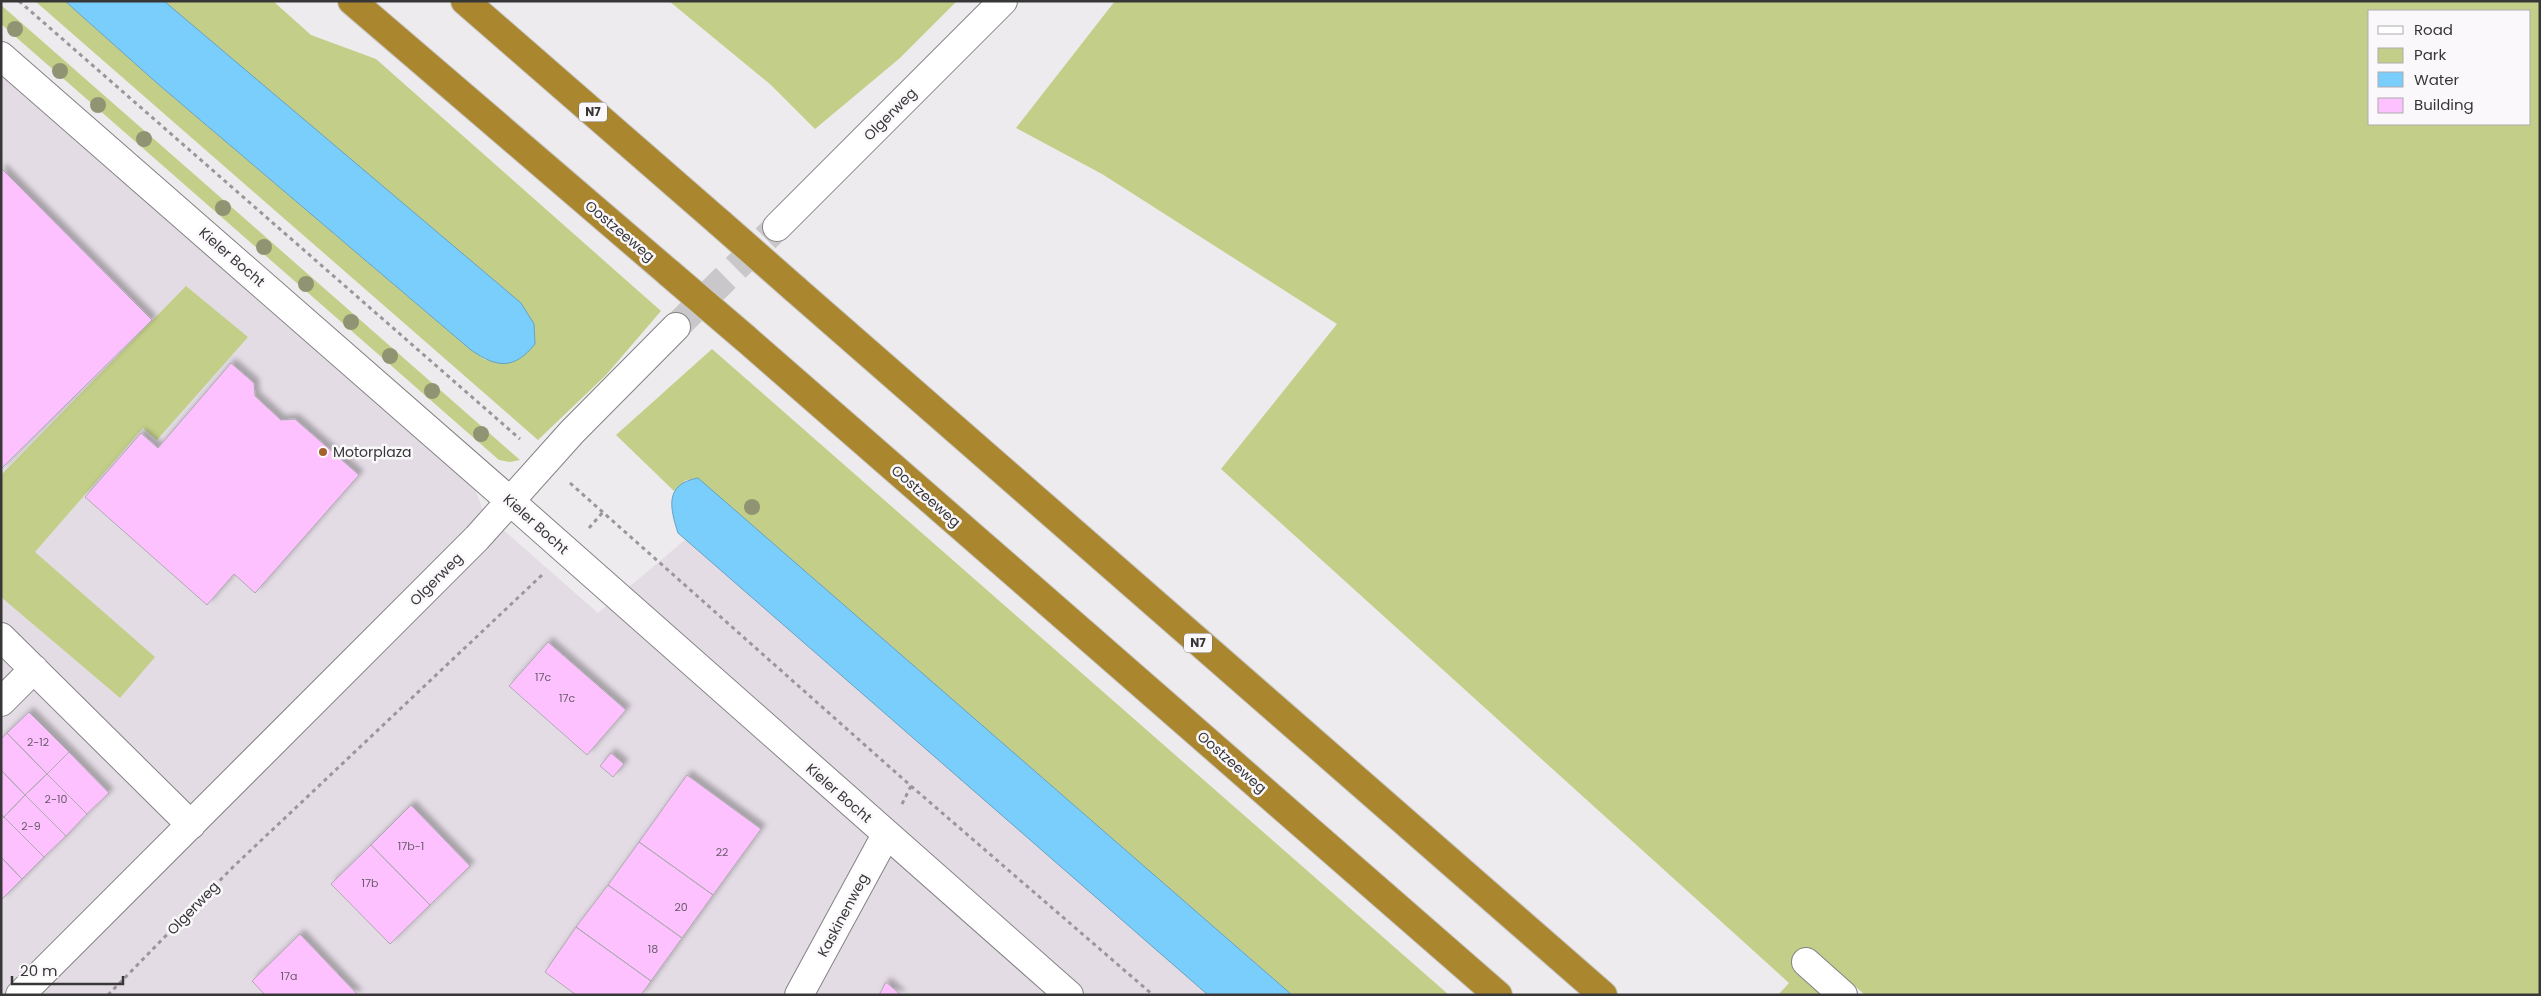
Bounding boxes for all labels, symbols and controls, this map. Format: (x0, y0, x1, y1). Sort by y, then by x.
legend (2368, 10, 2531, 125)
text: Road (2414, 19, 2453, 40)
text: Park (2414, 44, 2446, 65)
text: Water (2414, 69, 2460, 90)
street label: Olgerweg (859, 83, 921, 145)
text: Building (2414, 94, 2474, 115)
road number: N7 (579, 102, 607, 121)
street label: Oostzeeweg (581, 196, 659, 266)
street label: Kieler Bocht (195, 223, 269, 291)
place label: Motorplaza (333, 442, 412, 462)
marker: Motorplaza (317, 446, 329, 458)
street label: Oostzeeweg (887, 460, 965, 532)
street label: Kieler Bocht (499, 489, 573, 559)
street label: Olgerweg (405, 548, 467, 610)
road number: N7 (1184, 634, 1212, 652)
house number: 17c (535, 669, 551, 685)
house number: 17c (559, 690, 575, 706)
street label: Oostzeeweg (1193, 726, 1271, 798)
house number: 2-12 (27, 734, 49, 750)
street label: Kieler Bocht (802, 759, 876, 827)
house number: 2-10 (45, 791, 67, 807)
house number: 2-9 (21, 818, 41, 834)
house number: 17b-1 (398, 838, 424, 854)
house number: 22 (716, 844, 728, 860)
street label: Kaskinenweg (813, 870, 873, 960)
house number: 17b (362, 875, 378, 891)
street label: Olgerweg (162, 877, 224, 939)
house number: 20 (674, 899, 688, 915)
house number: 18 (648, 941, 658, 957)
scale bar (12, 954, 124, 986)
text: 20 m (20, 960, 58, 981)
house number: 17a (281, 968, 297, 984)

